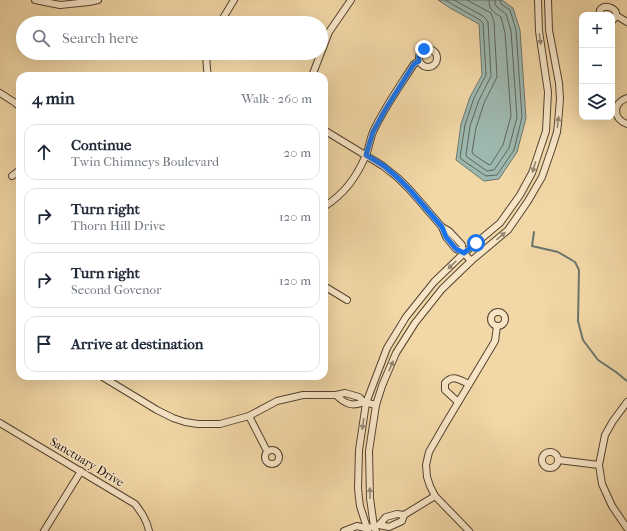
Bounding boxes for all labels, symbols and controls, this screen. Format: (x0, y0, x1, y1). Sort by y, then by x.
map controls (579, 12, 615, 120)
button: + (579, 12, 615, 48)
search box (16, 16, 328, 60)
icon: search (30, 27, 52, 49)
text: Search here (62, 29, 138, 47)
one-way arrow (537, 33, 543, 45)
route end (415, 40, 433, 58)
button: − (579, 48, 615, 84)
button: layers (579, 84, 615, 120)
text: 4 min (32, 88, 75, 108)
text: Walk · 260 m (241, 91, 312, 106)
one-way arrow (555, 116, 561, 128)
text: Continue (71, 136, 131, 154)
icon: ahead (33, 141, 55, 163)
text: 20 m (284, 145, 311, 160)
text: Twin Chimneys Boulevard (71, 154, 219, 169)
one-way arrow (531, 161, 537, 173)
text: Turn right (71, 200, 140, 218)
icon: right (33, 205, 55, 227)
text: 120 m (279, 209, 311, 224)
text: Thorn Hill Drive (71, 218, 166, 233)
one-way arrow (495, 232, 506, 241)
route start (467, 234, 485, 252)
one-way arrow (447, 260, 457, 270)
text: Turn right (71, 264, 140, 282)
icon: right (33, 269, 55, 291)
text: 120 m (279, 273, 311, 288)
text: Second Govenor (71, 282, 161, 297)
icon: arrive (33, 333, 55, 355)
text: Arrive at destination (71, 335, 203, 353)
one-way arrow (388, 359, 394, 371)
one-way arrow (360, 418, 366, 430)
street label: Sanctuary Drive (47, 434, 127, 490)
one-way arrow (367, 486, 373, 499)

